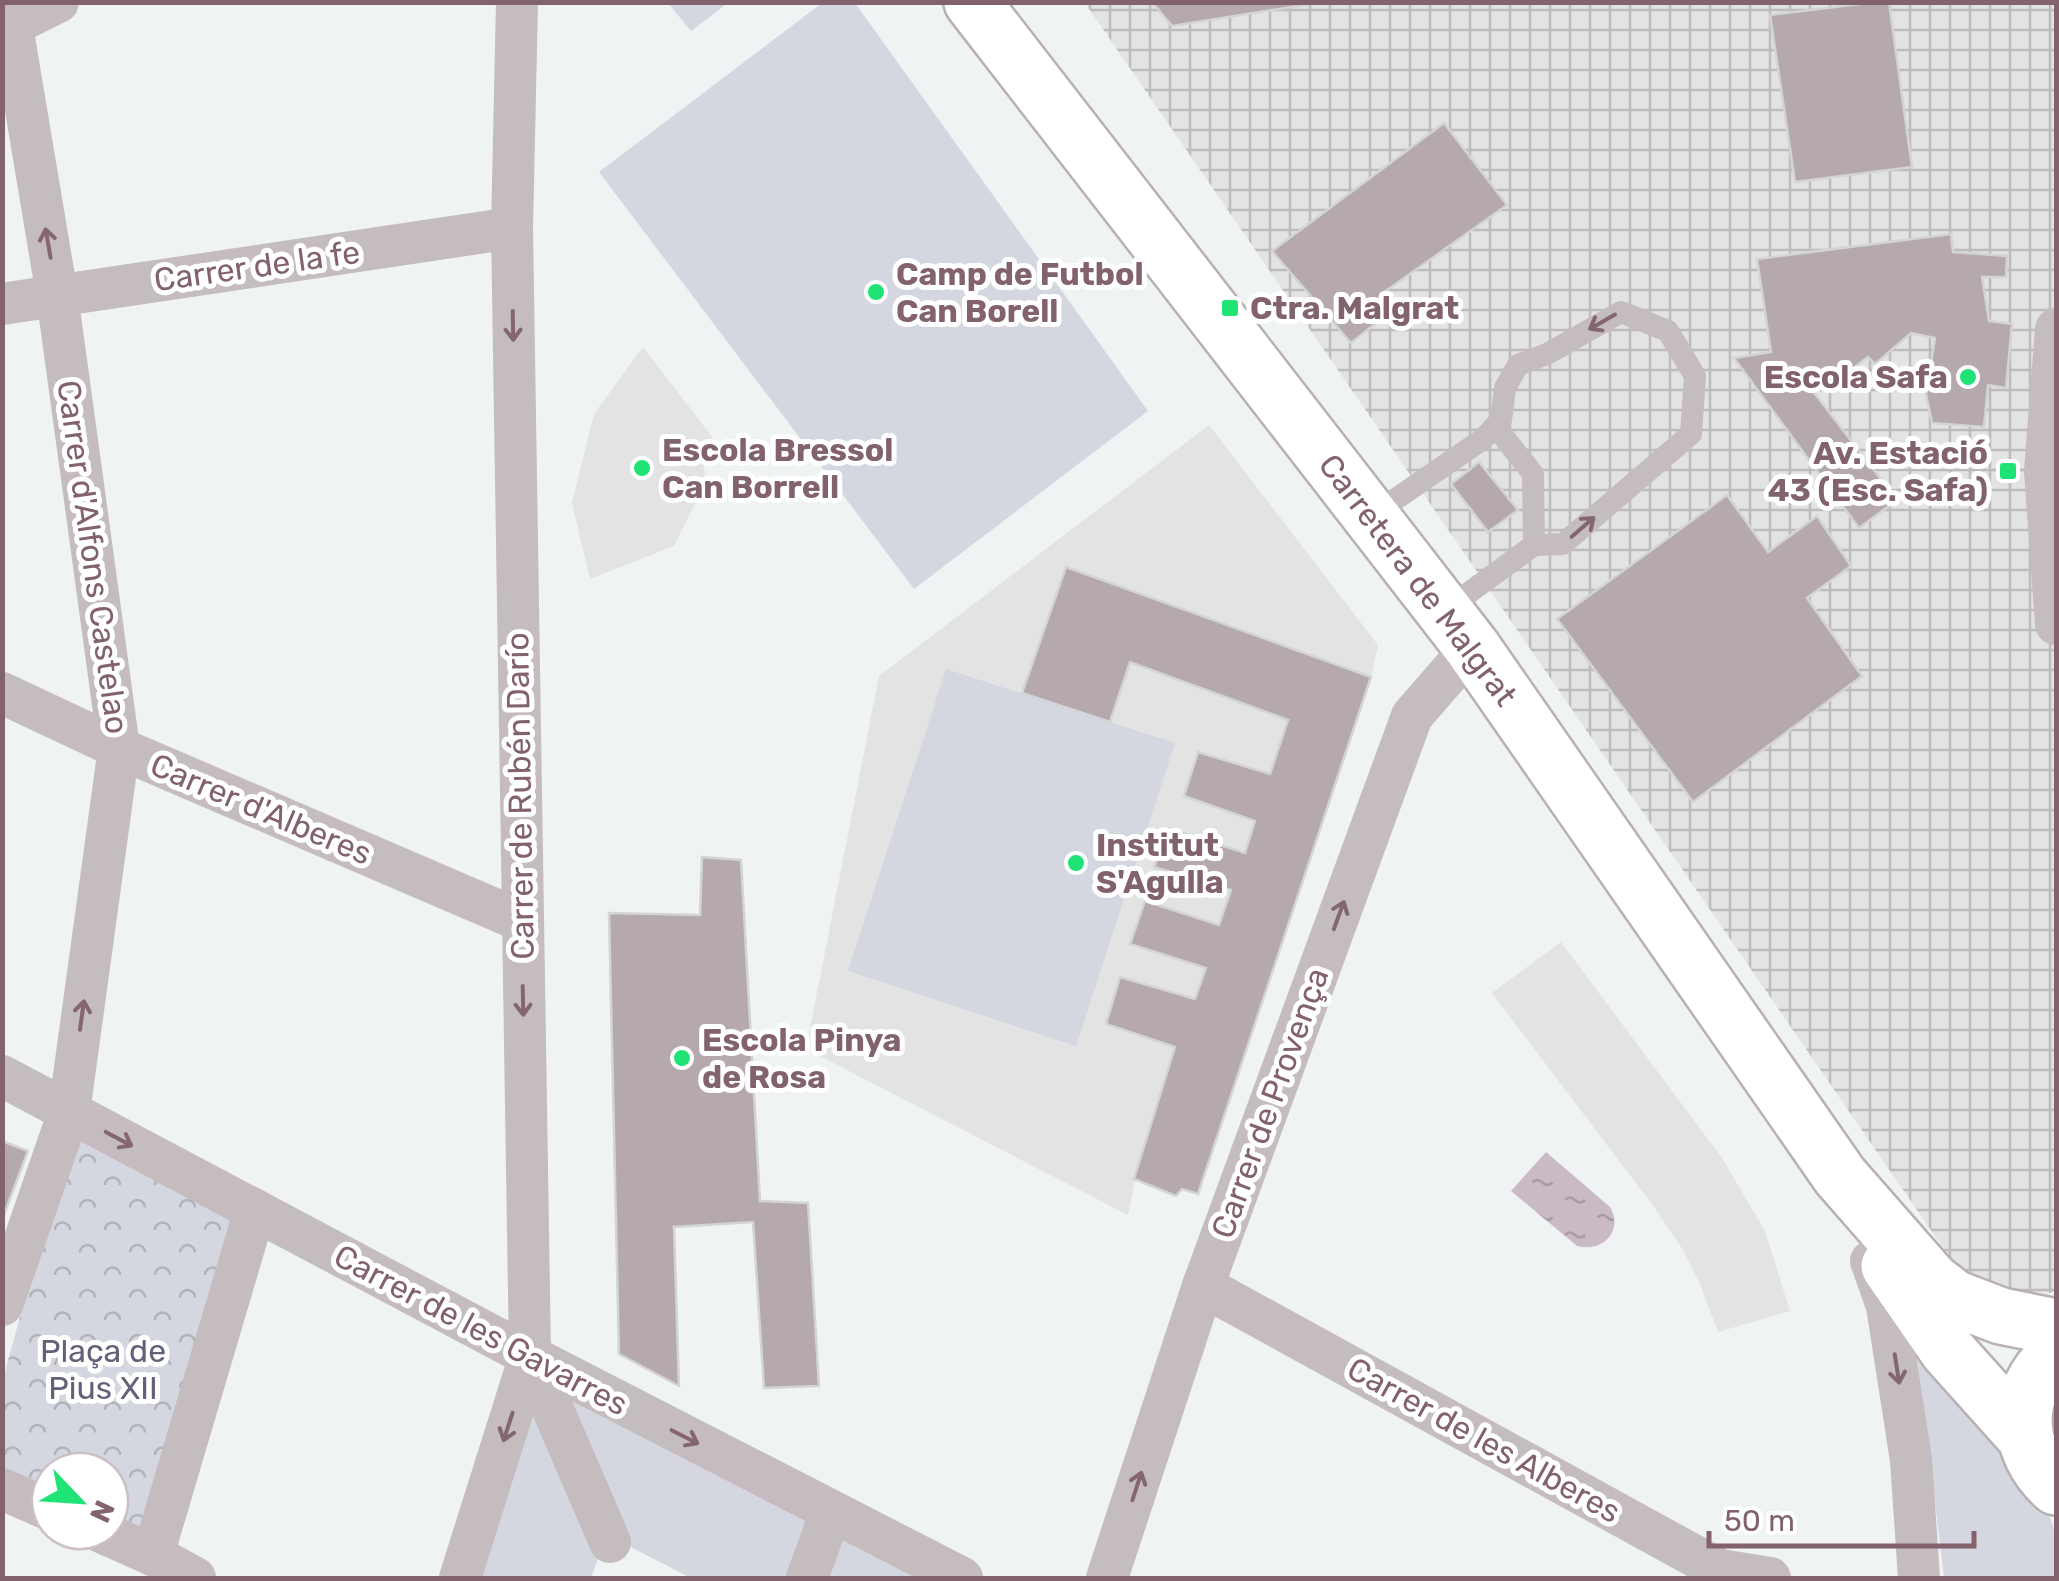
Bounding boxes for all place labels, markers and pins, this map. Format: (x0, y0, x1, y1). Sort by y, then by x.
place label: Camp de Futbol Can Borell (896, 255, 1144, 330)
marker: Camp de Futbol Can Borell (865, 281, 887, 303)
place label: Ctra. Malgrat (1250, 289, 1459, 327)
marker: Ctra. Malgrat (1219, 297, 1241, 319)
place label: Escola Safa (1764, 358, 1948, 396)
marker: Escola Safa (1957, 366, 1979, 388)
place label: Escola Bressol Can Borrell (662, 431, 893, 506)
place label: Av. Estació 43 (Esc. Safa) (1768, 434, 1988, 509)
marker: Escola Bressol Can Borrell (631, 457, 653, 479)
marker: Av. Estació 43 (Esc. Safa) (1997, 460, 2019, 482)
place label: Institut S'Agulla (1096, 826, 1224, 901)
marker: Institut S'Agulla (1065, 852, 1087, 874)
place label: Escola Pinya de Rosa (702, 1021, 901, 1096)
marker: Escola Pinya de Rosa (671, 1047, 693, 1069)

